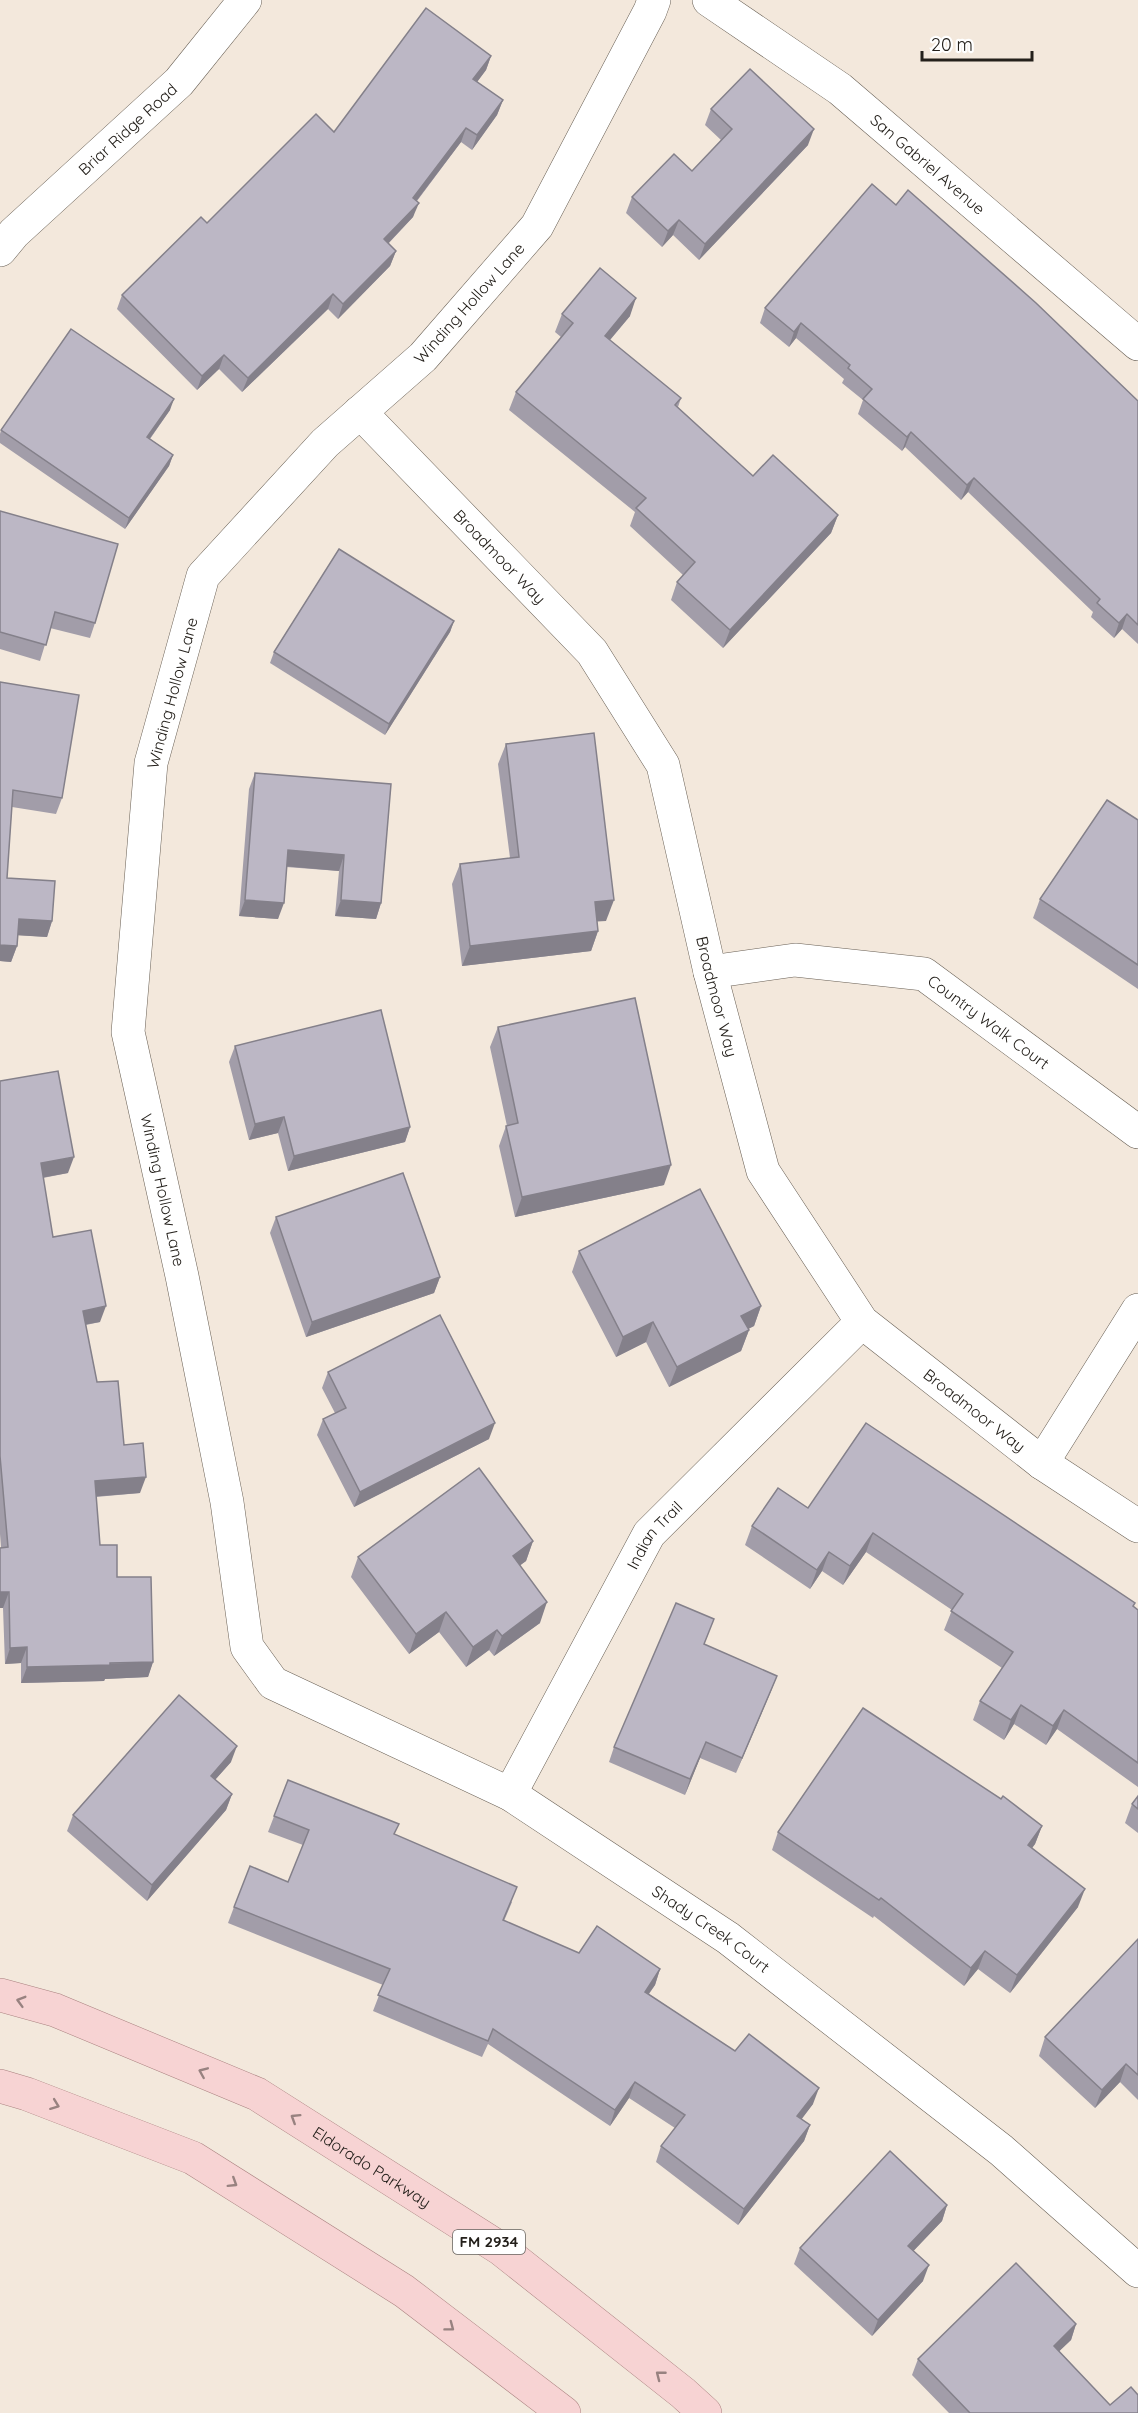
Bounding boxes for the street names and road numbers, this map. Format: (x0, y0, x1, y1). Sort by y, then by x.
street label: Briar Ridge Road (74, 79, 181, 179)
street label: San Gabriel Avenue (866, 110, 989, 219)
street label: Winding Hollow Lane (409, 238, 529, 368)
street label: Broadmoor Way (449, 505, 550, 608)
street label: Winding Hollow Lane (142, 615, 202, 771)
street label: Broadmoor Way (692, 934, 742, 1059)
street label: Country Walk Court (924, 970, 1053, 1073)
street label: Winding Hollow Lane (136, 1112, 190, 1268)
street label: Broadmoor Way (920, 1364, 1029, 1456)
street label: Indian Trail (622, 1497, 686, 1573)
street label: Shady Creek Court (648, 1881, 774, 1977)
street label: Eldorado Parkway (309, 2122, 435, 2212)
road number: FM 2934 (453, 2230, 525, 2254)

